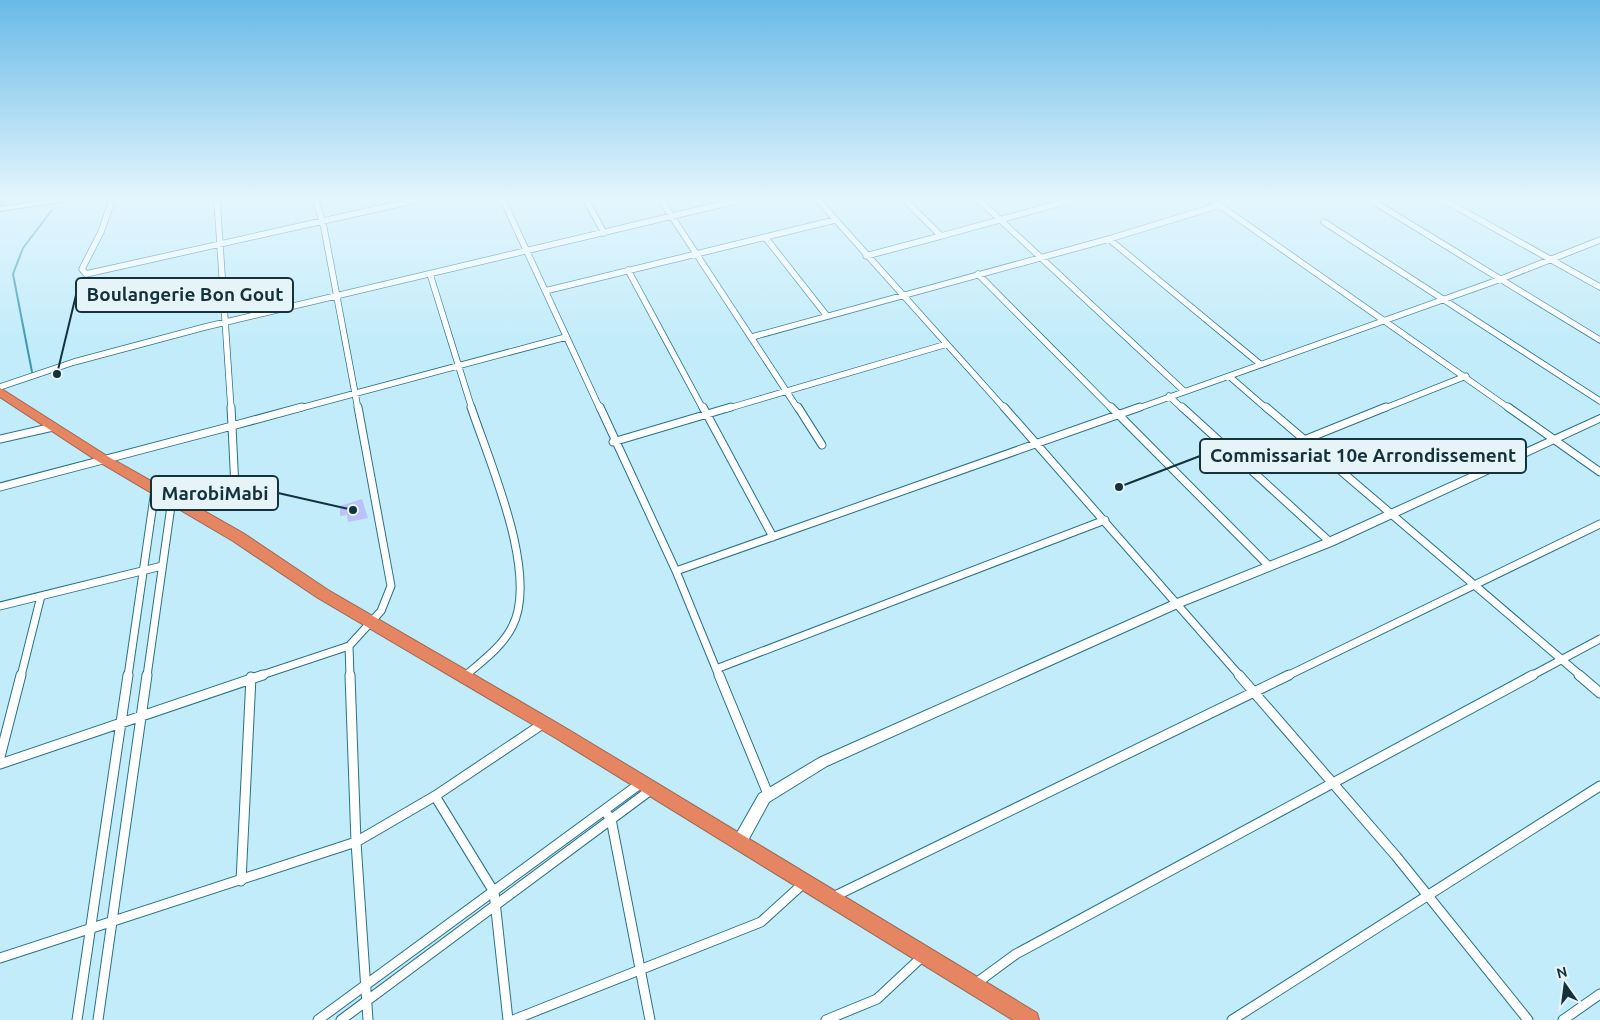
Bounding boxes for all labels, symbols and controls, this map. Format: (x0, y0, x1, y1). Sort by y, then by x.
callout: Boulangerie Bon Gout (76, 278, 293, 312)
text: Boulangerie Bon Gout (87, 283, 283, 305)
callout: Commissariat 10e Arrondissement (1200, 439, 1526, 473)
text: Commissariat 10e Arrondissement (1210, 444, 1516, 466)
callout: MarobiMabi (151, 476, 278, 510)
text: MarobiMabi (162, 482, 268, 504)
north arrow (1540, 960, 1590, 1010)
text: N (1555, 963, 1569, 981)

